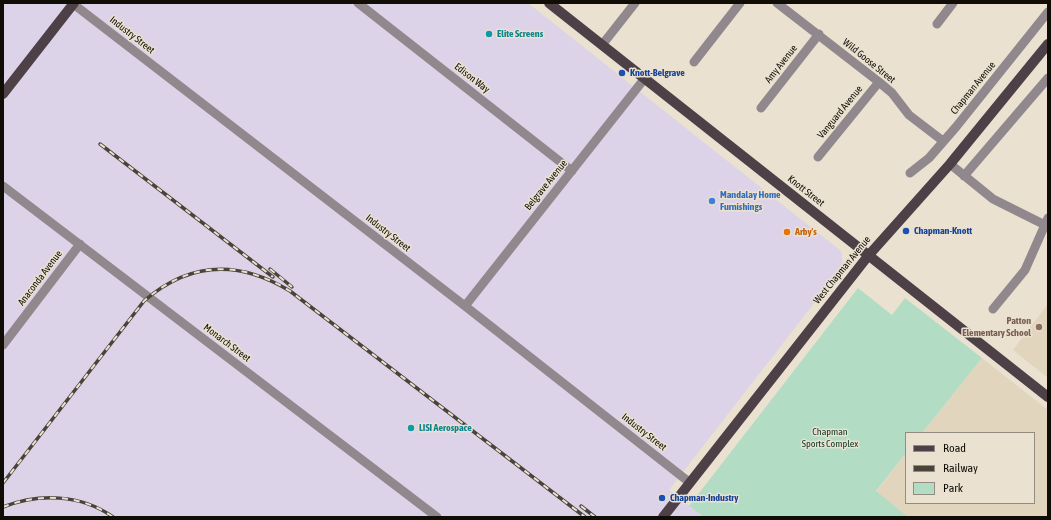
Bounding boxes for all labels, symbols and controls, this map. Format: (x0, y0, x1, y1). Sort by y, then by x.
street label: Industry Street (107, 14, 157, 56)
place label: Elite Screens (497, 28, 543, 40)
marker: Elite Screens (484, 29, 494, 39)
street label: Wild Goose Street (840, 36, 898, 86)
street label: Amy Avenue (762, 42, 800, 86)
street label: Chapman Avenue (948, 59, 998, 117)
street label: Edison Way (452, 61, 492, 95)
place label: Knott-Belgrave (630, 67, 685, 79)
marker: Knott-Belgrave (617, 68, 627, 78)
street label: Vanguard Avenue (815, 83, 865, 141)
street label: Belgrave Avenue (522, 157, 570, 213)
street label: Knott Street (785, 173, 827, 209)
place label: Mandalay Home Furnishings (720, 189, 781, 212)
marker: Mandalay Home Furnishings (707, 196, 717, 206)
street label: Industry Street (363, 212, 413, 254)
place label: Chapman-Knott (914, 225, 972, 237)
place label: Arby's (795, 226, 817, 238)
marker: Chapman-Knott (901, 226, 911, 236)
marker: Arby's (782, 227, 792, 237)
street label: West Chapman Avenue (811, 234, 873, 306)
street label: Anaconda Avenue (15, 248, 65, 308)
place label: Patton Elementary School (962, 315, 1031, 338)
street label: Monarch Street (201, 321, 253, 365)
marker: Patton Elementary School (1034, 322, 1044, 332)
street label: Industry Street (619, 411, 669, 453)
place label: LISI Aerospace (419, 422, 472, 434)
marker: LISI Aerospace (406, 423, 416, 433)
park label: Chapman Sports Complex (802, 426, 858, 450)
legend (905, 432, 1035, 504)
text: Road (943, 441, 966, 455)
text: Railway (943, 461, 978, 475)
text: Park (943, 481, 963, 495)
place label: Chapman-Industry (670, 492, 738, 504)
marker: Chapman-Industry (657, 493, 667, 503)

